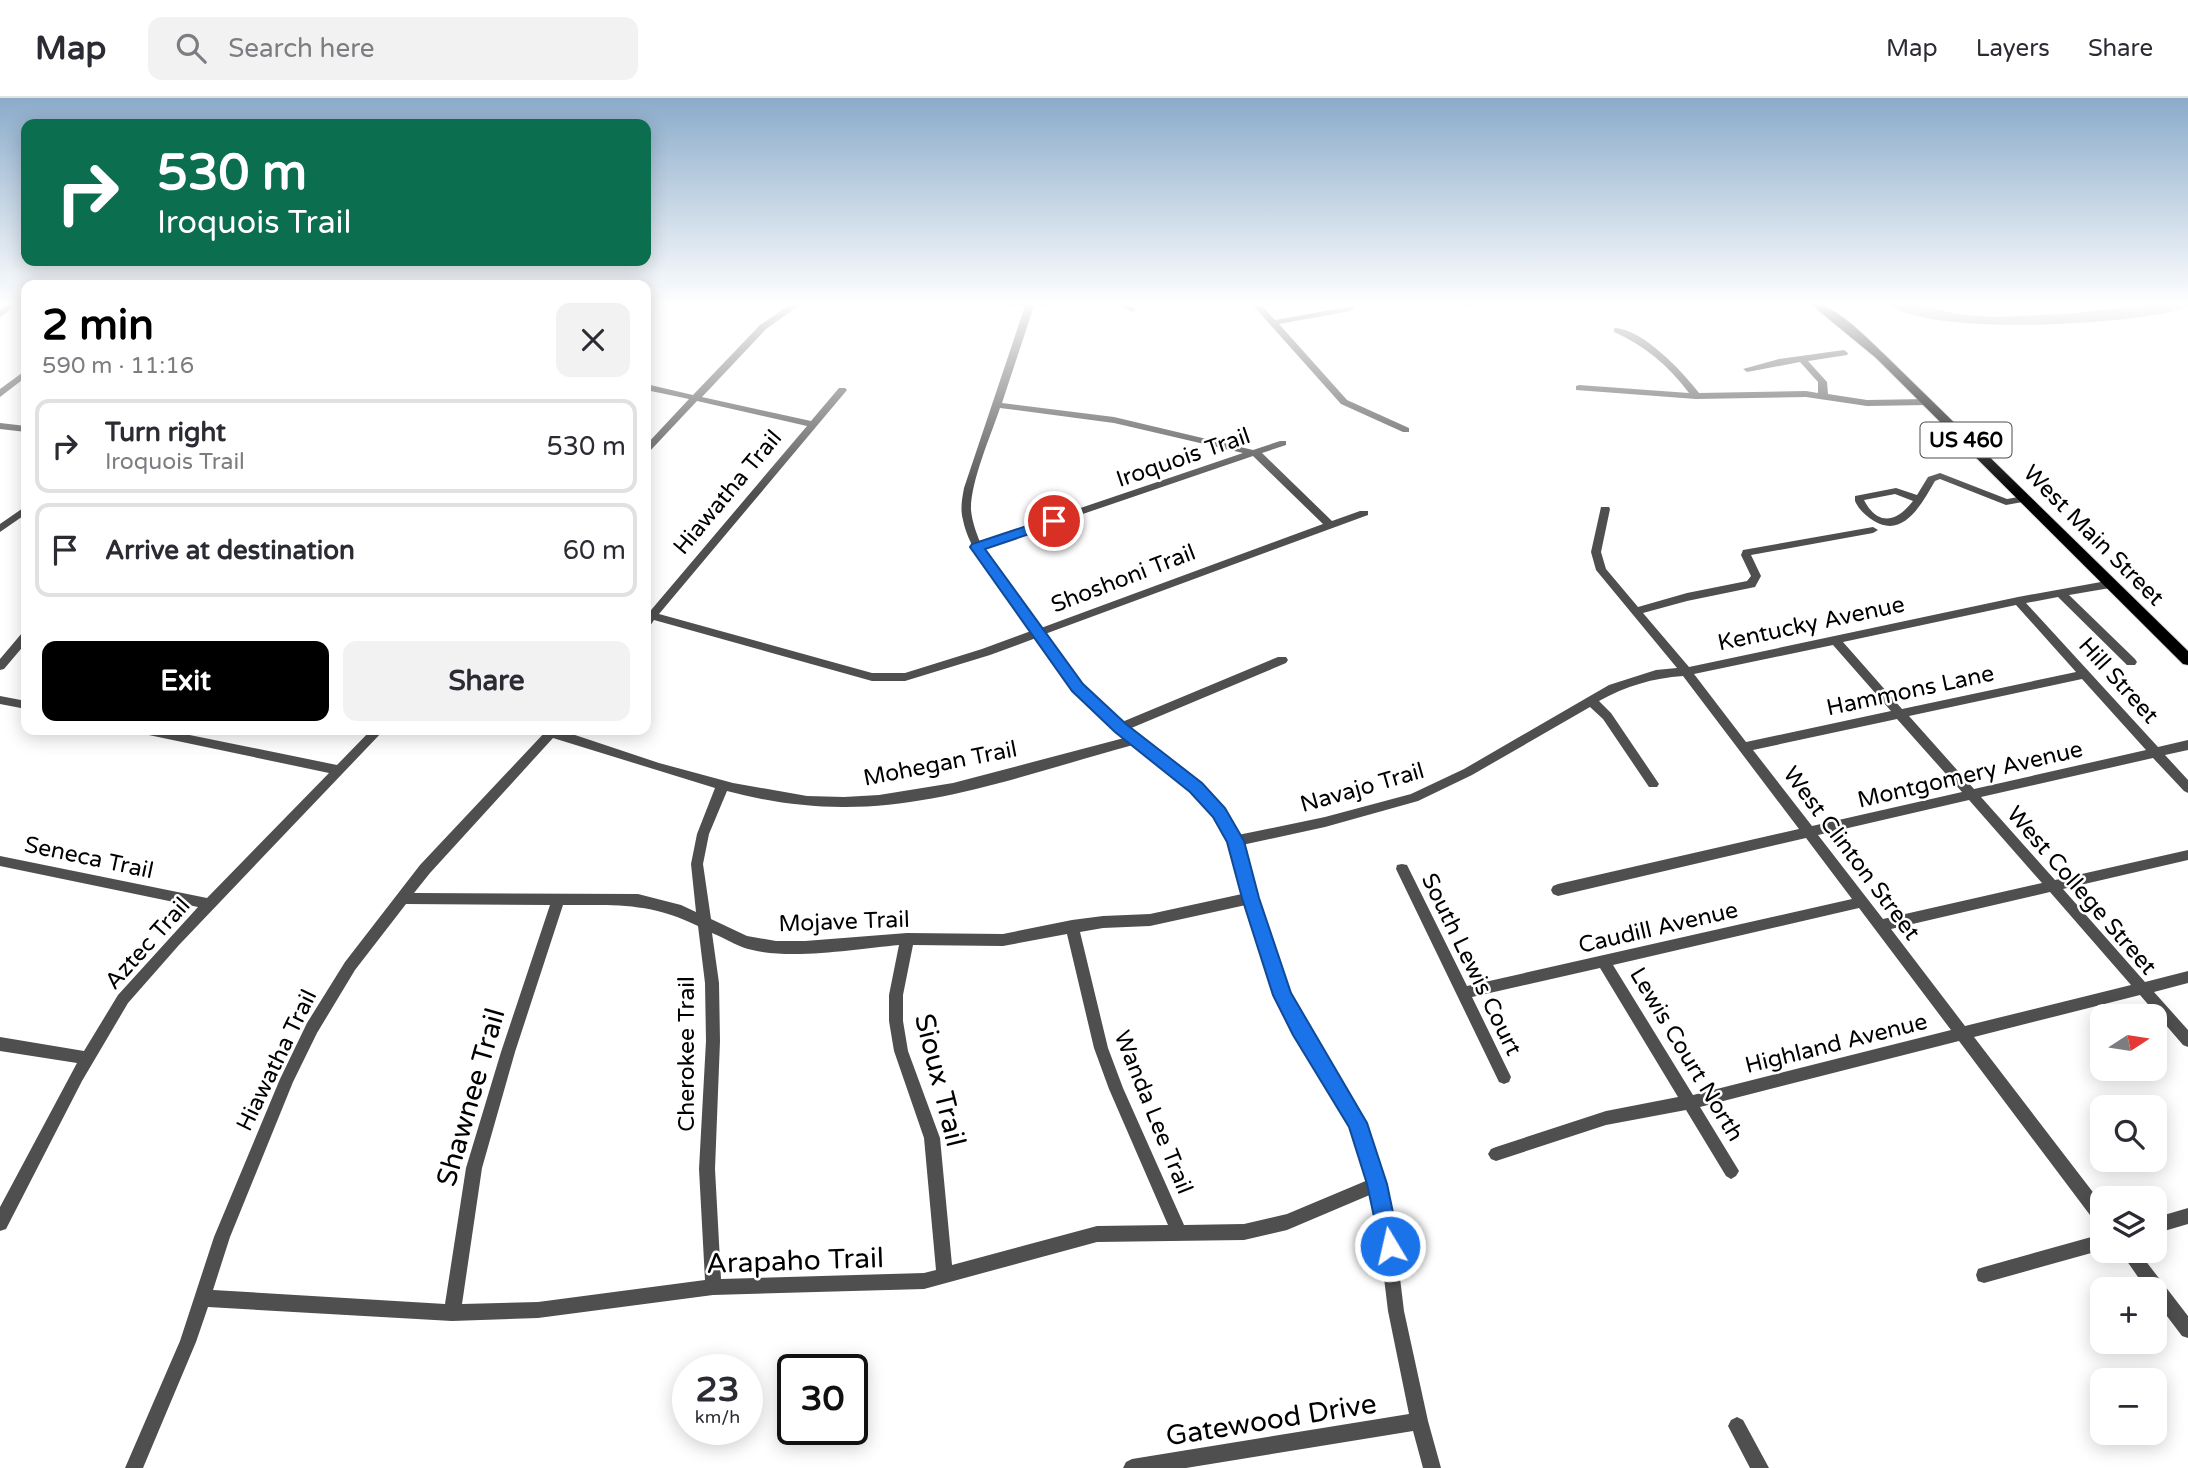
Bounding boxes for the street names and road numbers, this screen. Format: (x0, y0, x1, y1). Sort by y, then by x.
street label: Iroquois Trail (1113, 422, 1254, 494)
road number: US 460 (1920, 422, 2011, 458)
street label: Hiawatha Trail (668, 425, 788, 561)
street label: West Main Street (2017, 459, 2170, 612)
street label: Shoshoni Trail (1047, 539, 1200, 619)
street label: Kentucky Avenue (1715, 590, 1907, 657)
street label: Hill Street (2072, 632, 2164, 730)
street label: Hammons Lane (1824, 660, 1997, 722)
street label: Mohegan Trail (861, 735, 1020, 793)
street label: Montgomery Avenue (1855, 735, 2086, 815)
street label: Navajo Trail (1297, 757, 1428, 819)
street label: West Clinton Street (1777, 761, 1926, 946)
street label: West College Street (2000, 801, 2162, 981)
street label: Seneca Trail (22, 831, 156, 885)
street label: South Lewis Court (1415, 869, 1527, 1060)
street label: Aztec Trail (99, 892, 196, 996)
street label: Caudill Avenue (1576, 896, 1741, 960)
street label: Mojave Trail (778, 906, 910, 938)
street label: Lewis Court North (1623, 962, 1749, 1147)
street label: Cherokee Trail (673, 976, 701, 1132)
street label: Hiawatha Trail (231, 985, 323, 1136)
street label: Shawnee Trail (429, 1004, 513, 1190)
street label: Highland Avenue (1742, 1008, 1930, 1080)
street label: Sioux Trail (907, 1010, 973, 1150)
street label: Wanda Lee Trail (1108, 1027, 1199, 1198)
street label: Arapaho Trail (706, 1241, 884, 1281)
street label: Gatewood Drive (1163, 1387, 1379, 1453)

